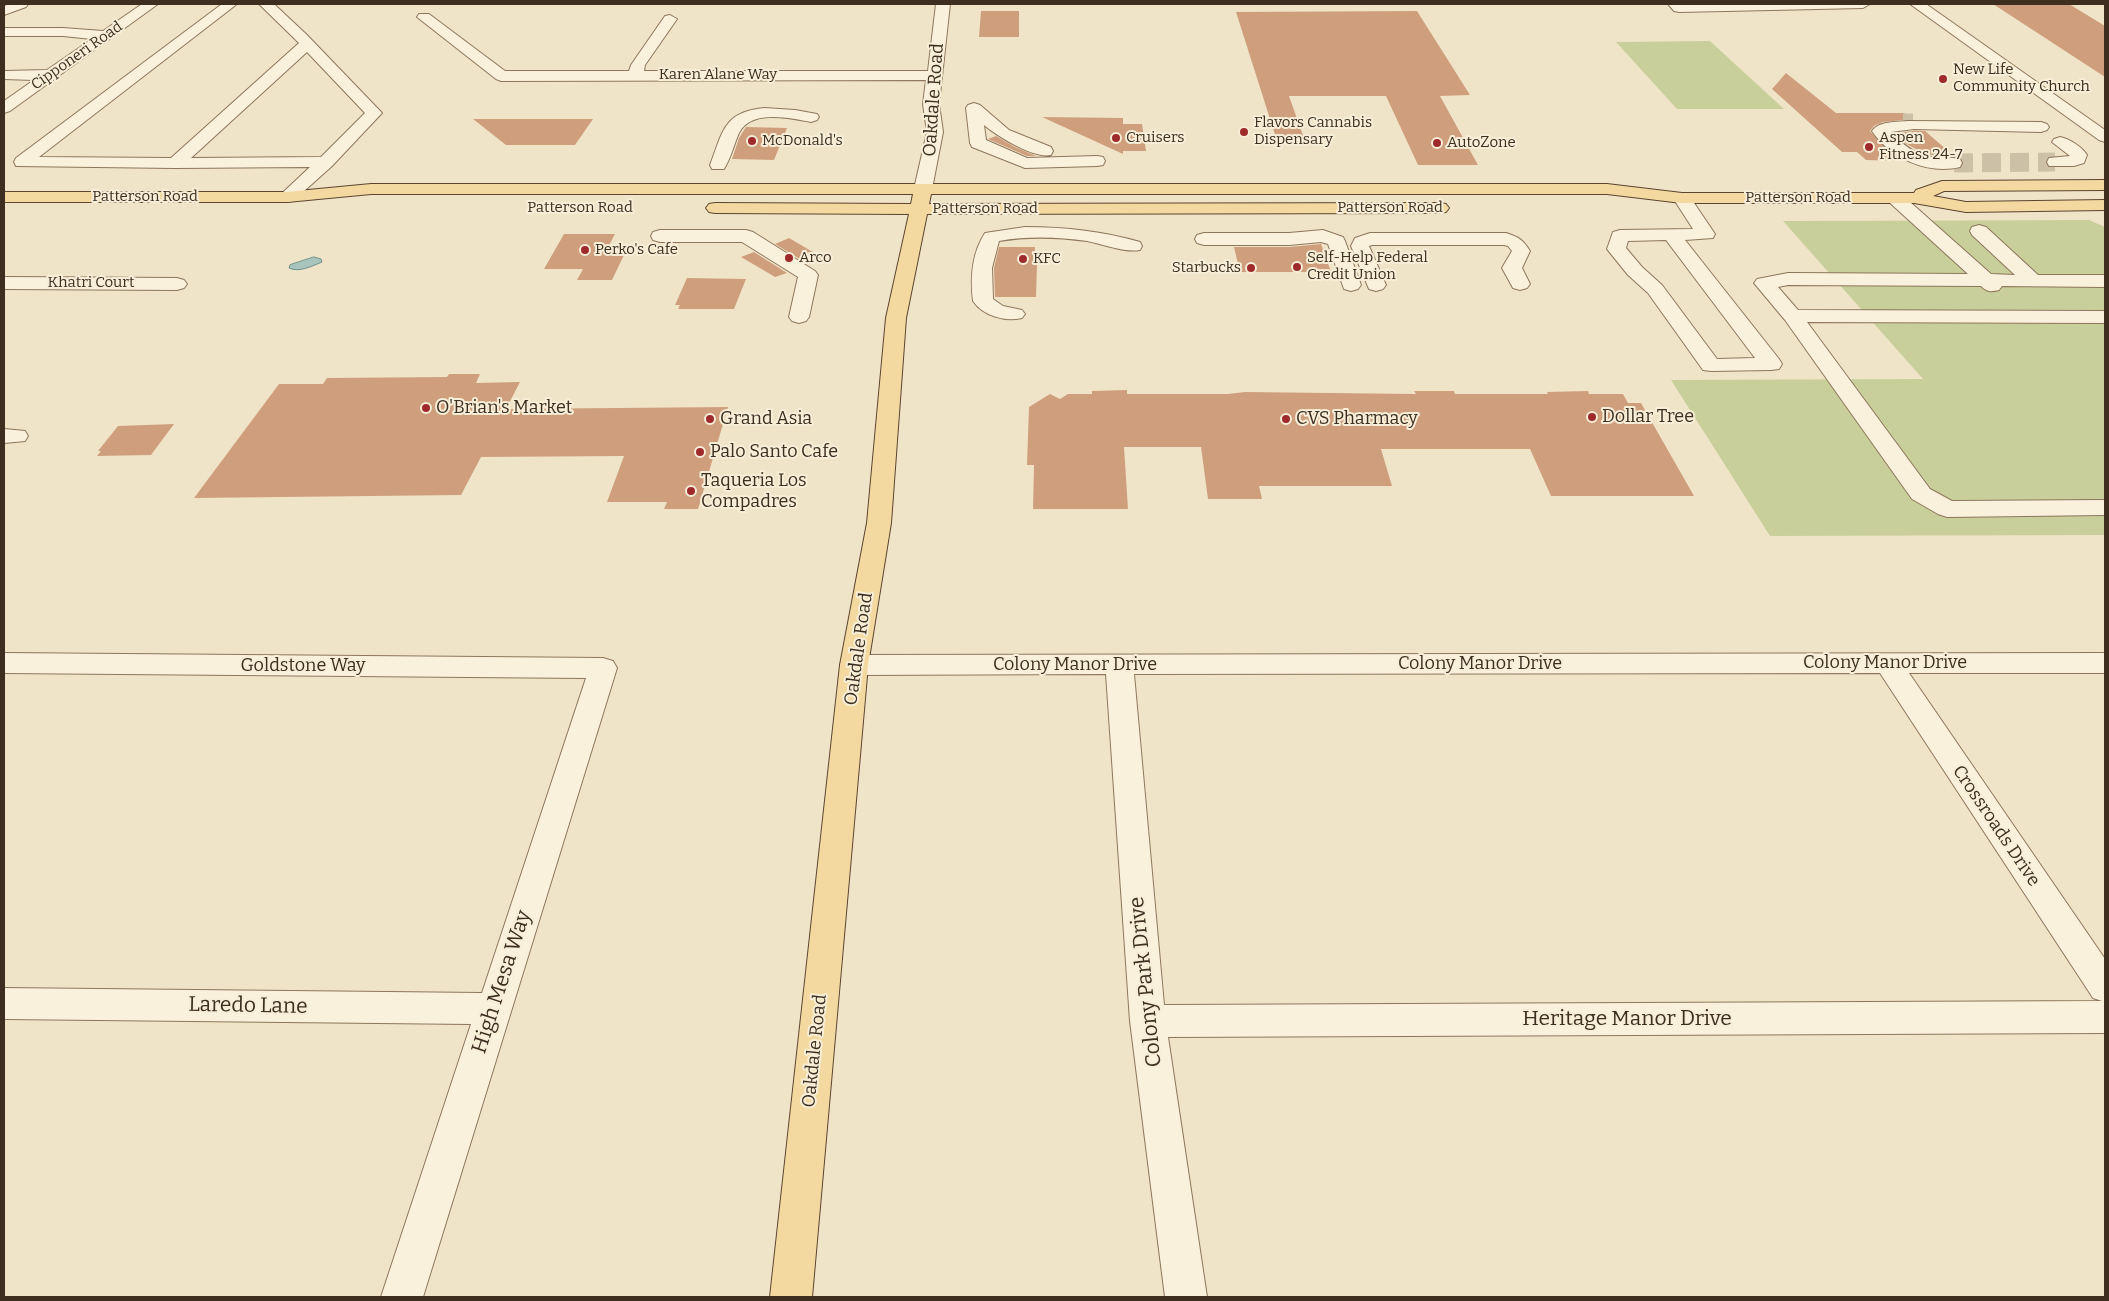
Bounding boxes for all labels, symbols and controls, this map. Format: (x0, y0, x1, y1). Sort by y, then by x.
street label: Cipponeri Road (28, 18, 126, 94)
street label: Oakdale Road (919, 43, 949, 157)
place label: New Life Community Church (1953, 61, 2090, 96)
street label: Karen Alane Way (659, 66, 777, 84)
marker: New Life Community Church (1937, 73, 1949, 85)
place label: Flavors Cannabis Dispensary (1254, 114, 1372, 149)
marker: Flavors Cannabis Dispensary (1238, 126, 1250, 138)
place label: Cruisers (1126, 129, 1185, 147)
place label: Aspen Fitness 24-7 (1879, 129, 1963, 164)
place label: McDonald's (762, 132, 843, 150)
marker: Cruisers (1110, 132, 1122, 144)
place label: AutoZone (1447, 134, 1516, 152)
marker: McDonald's (746, 135, 758, 147)
marker: AutoZone (1431, 137, 1443, 149)
marker: Aspen Fitness 24-7 (1863, 141, 1875, 153)
street label: Patterson Road (92, 188, 198, 206)
street label: Patterson Road (1745, 189, 1851, 207)
street label: Patterson Road (527, 199, 633, 217)
street label: Patterson Road (1337, 199, 1443, 217)
street label: Patterson Road (932, 200, 1038, 218)
place label: Perko's Cafe (595, 241, 678, 259)
marker: Perko's Cafe (579, 244, 591, 256)
place label: Arco (799, 249, 832, 267)
place label: Self-Help Federal Credit Union (1307, 249, 1428, 284)
place label: KFC (1033, 250, 1061, 268)
marker: Arco (783, 252, 795, 264)
marker: KFC (1017, 253, 1029, 265)
place label: Starbucks (1172, 259, 1241, 277)
marker: Self-Help Federal Credit Union (1291, 261, 1303, 273)
marker: Starbucks (1245, 262, 1257, 274)
street label: Khatri Court (48, 274, 134, 292)
place label: O'Brian's Market (436, 397, 572, 419)
marker: O'Brian's Market (420, 402, 432, 414)
place label: Dollar Tree (1602, 406, 1694, 428)
place label: Grand Asia (720, 408, 812, 430)
place label: CVS Pharmacy (1296, 408, 1418, 430)
marker: Dollar Tree (1586, 411, 1598, 423)
marker: Grand Asia (704, 413, 716, 425)
marker: CVS Pharmacy (1280, 413, 1292, 425)
place label: Palo Santo Cafe (710, 441, 838, 463)
marker: Palo Santo Cafe (694, 446, 706, 458)
place label: Taqueria Los Compadres (701, 470, 807, 512)
marker: Taqueria Los Compadres (685, 485, 697, 497)
street label: Oakdale Road (840, 591, 878, 707)
street label: Colony Manor Drive (1803, 652, 1967, 674)
street label: Colony Manor Drive (1398, 653, 1562, 675)
street label: Colony Manor Drive (993, 654, 1157, 676)
street label: Goldstone Way (240, 655, 366, 677)
street label: Crossroads Drive (1948, 761, 2044, 891)
street label: Colony Park Drive (1125, 895, 1167, 1069)
street label: High Mesa Way (467, 907, 537, 1057)
street label: Laredo Lane (188, 992, 308, 1020)
street label: Oakdale Road (798, 993, 832, 1109)
street label: Heritage Manor Drive (1522, 1006, 1732, 1032)

